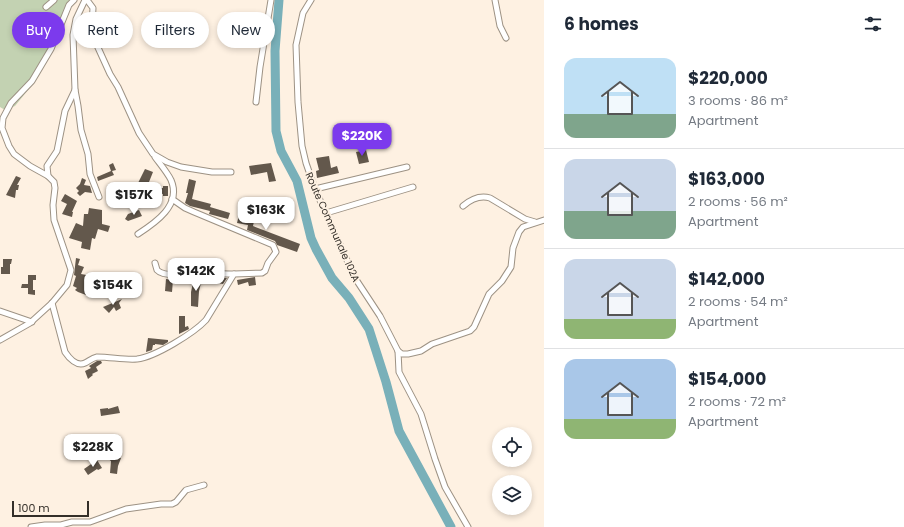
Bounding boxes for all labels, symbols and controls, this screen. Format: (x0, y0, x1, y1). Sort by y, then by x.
chip: Buy (12, 12, 65, 48)
chip: Rent (73, 12, 133, 48)
chip: Filters (141, 12, 209, 48)
chip: New (217, 12, 275, 48)
text: 6 homes (564, 12, 639, 36)
icon: filters (862, 13, 884, 35)
text: $220,000 (688, 66, 768, 90)
icon: home (596, 74, 644, 122)
text: 3 rooms · 86 m² (688, 91, 788, 110)
text: Apartment (688, 111, 758, 130)
pin: $220K (334, 123, 390, 157)
text: $220K (342, 126, 382, 145)
text: $163,000 (688, 167, 765, 191)
street label: Route Communale 102A (301, 170, 364, 285)
icon: home (596, 175, 644, 223)
pin: $157K (106, 182, 162, 216)
text: $157K (115, 185, 153, 204)
text: 2 rooms · 56 m² (688, 192, 788, 211)
pin: $163K (238, 197, 294, 231)
text: $163K (247, 200, 285, 219)
text: Apartment (688, 212, 758, 231)
pin: $142K (168, 258, 224, 292)
text: $142K (177, 261, 215, 280)
text: $142,000 (688, 267, 765, 291)
pin: $154K (85, 272, 141, 306)
text: $154K (93, 275, 133, 294)
icon: home (596, 275, 644, 323)
text: 2 rooms · 54 m² (688, 292, 788, 311)
text: Apartment (688, 312, 758, 331)
text: $154,000 (688, 367, 766, 391)
icon: home (596, 375, 644, 423)
text: 2 rooms · 72 m² (688, 392, 786, 411)
text: Apartment (688, 412, 758, 431)
map controls (492, 427, 532, 515)
button: locate (492, 427, 532, 467)
pin: $228K (65, 434, 121, 468)
text: $228K (73, 437, 113, 456)
button: layers (492, 475, 532, 515)
scale bar (12, 499, 89, 518)
text: 100 m (18, 500, 50, 516)

